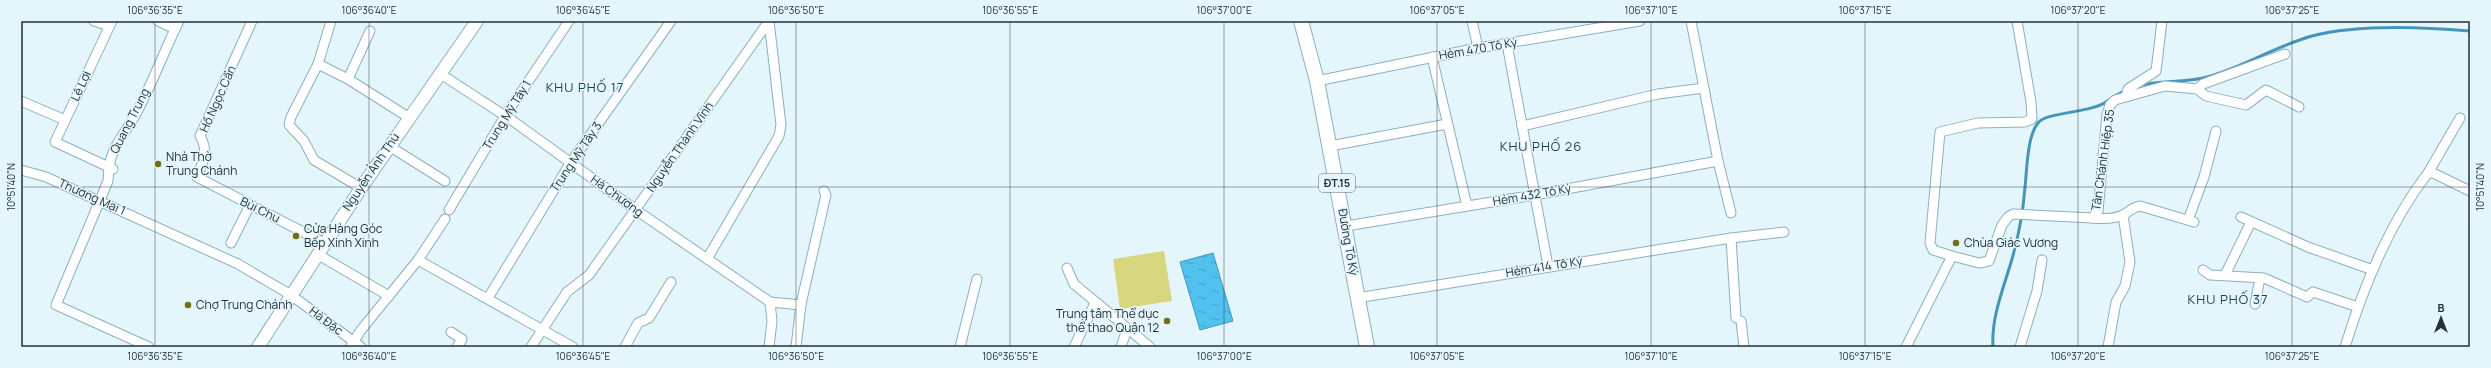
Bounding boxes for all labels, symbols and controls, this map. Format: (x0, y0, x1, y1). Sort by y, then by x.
text: 106°36'35"E (127, 3, 183, 17)
text: 106°36'40"E (342, 3, 397, 17)
text: 106°36'45"E (556, 3, 611, 17)
text: 106°36'50"E (768, 3, 824, 17)
text: 106°36'55"E (982, 3, 1038, 17)
text: 106°37'00"E (1196, 3, 1252, 17)
text: 106°37'05"E (1410, 3, 1465, 17)
text: 106°37'10"E (1624, 3, 1678, 17)
text: 106°37'15"E (1839, 3, 1892, 17)
text: 106°37'20"E (2051, 3, 2106, 17)
text: 106°37'25"E (2265, 3, 2320, 17)
street label: Hẻm 470 Tô Ký (1437, 33, 1519, 64)
street label: Hồ Ngọc Cẩn (195, 63, 240, 135)
street label: Lê Lợi (66, 68, 95, 104)
street label: Trung Mỹ Tây 1 (478, 77, 535, 153)
district label: KHU PHỐ 17 (546, 78, 624, 96)
street label: Quang Trung (106, 85, 153, 156)
street label: Nguyễn Thành Vĩnh (642, 98, 717, 195)
street label: Tân Chánh Hiệp 35 (2087, 108, 2118, 212)
street label: Trung Mỹ Tây 3 (546, 118, 605, 195)
street label: Nguyễn Ảnh Thủ (338, 129, 403, 214)
district label: KHU PHỐ 26 (1500, 137, 1582, 155)
place label: Nhà Thờ Trung Chánh (166, 148, 237, 179)
marker: Nhà Thờ Trung Chánh (153, 159, 163, 169)
text: 10°51'40"N (4, 163, 18, 211)
text: 10°51'40"N (2473, 163, 2487, 211)
street label: Hà Chương (587, 171, 647, 221)
street label: Thương Mại 1 (56, 174, 128, 219)
road number: ĐT.15 (1319, 174, 1355, 192)
street label: Hẻm 432 Tô Ký (1491, 179, 1573, 210)
street label: Bùi Chu (237, 193, 283, 227)
street label: Đường Tô Ký (1334, 207, 1363, 277)
place label: Cửa Hàng Góc Bếp Xinh Xinh (304, 220, 383, 251)
marker: Cửa Hàng Góc Bếp Xinh Xinh (291, 231, 301, 241)
place label: Chùa Giác Vương (1964, 234, 2058, 251)
marker: Chùa Giác Vương (1951, 238, 1961, 248)
street label: Hẻm 414 Tô Ký (1504, 252, 1584, 281)
district label: KHU PHỐ 37 (2188, 290, 2268, 308)
place label: Chợ Trung Chánh (196, 296, 293, 313)
north arrow (2421, 298, 2461, 338)
marker: Chợ Trung Chánh (183, 300, 193, 310)
text: B (2438, 300, 2445, 315)
street label: Hà Đặc (306, 302, 347, 339)
place label: Trung tâm Thể dục thể thao Quận 12 (1056, 305, 1159, 336)
marker: Trung tâm Thể dục thể thao Quận 12 (1162, 316, 1172, 326)
text: 106°36'35"E (127, 349, 183, 363)
text: 106°36'40"E (342, 349, 397, 363)
text: 106°36'45"E (556, 349, 611, 363)
text: 106°36'50"E (768, 349, 824, 363)
text: 106°36'55"E (982, 349, 1038, 363)
text: 106°37'00"E (1196, 349, 1252, 363)
text: 106°37'05"E (1410, 349, 1465, 363)
text: 106°37'10"E (1624, 349, 1678, 363)
text: 106°37'15"E (1839, 349, 1892, 363)
text: 106°37'20"E (2051, 349, 2106, 363)
text: 106°37'25"E (2265, 349, 2320, 363)

